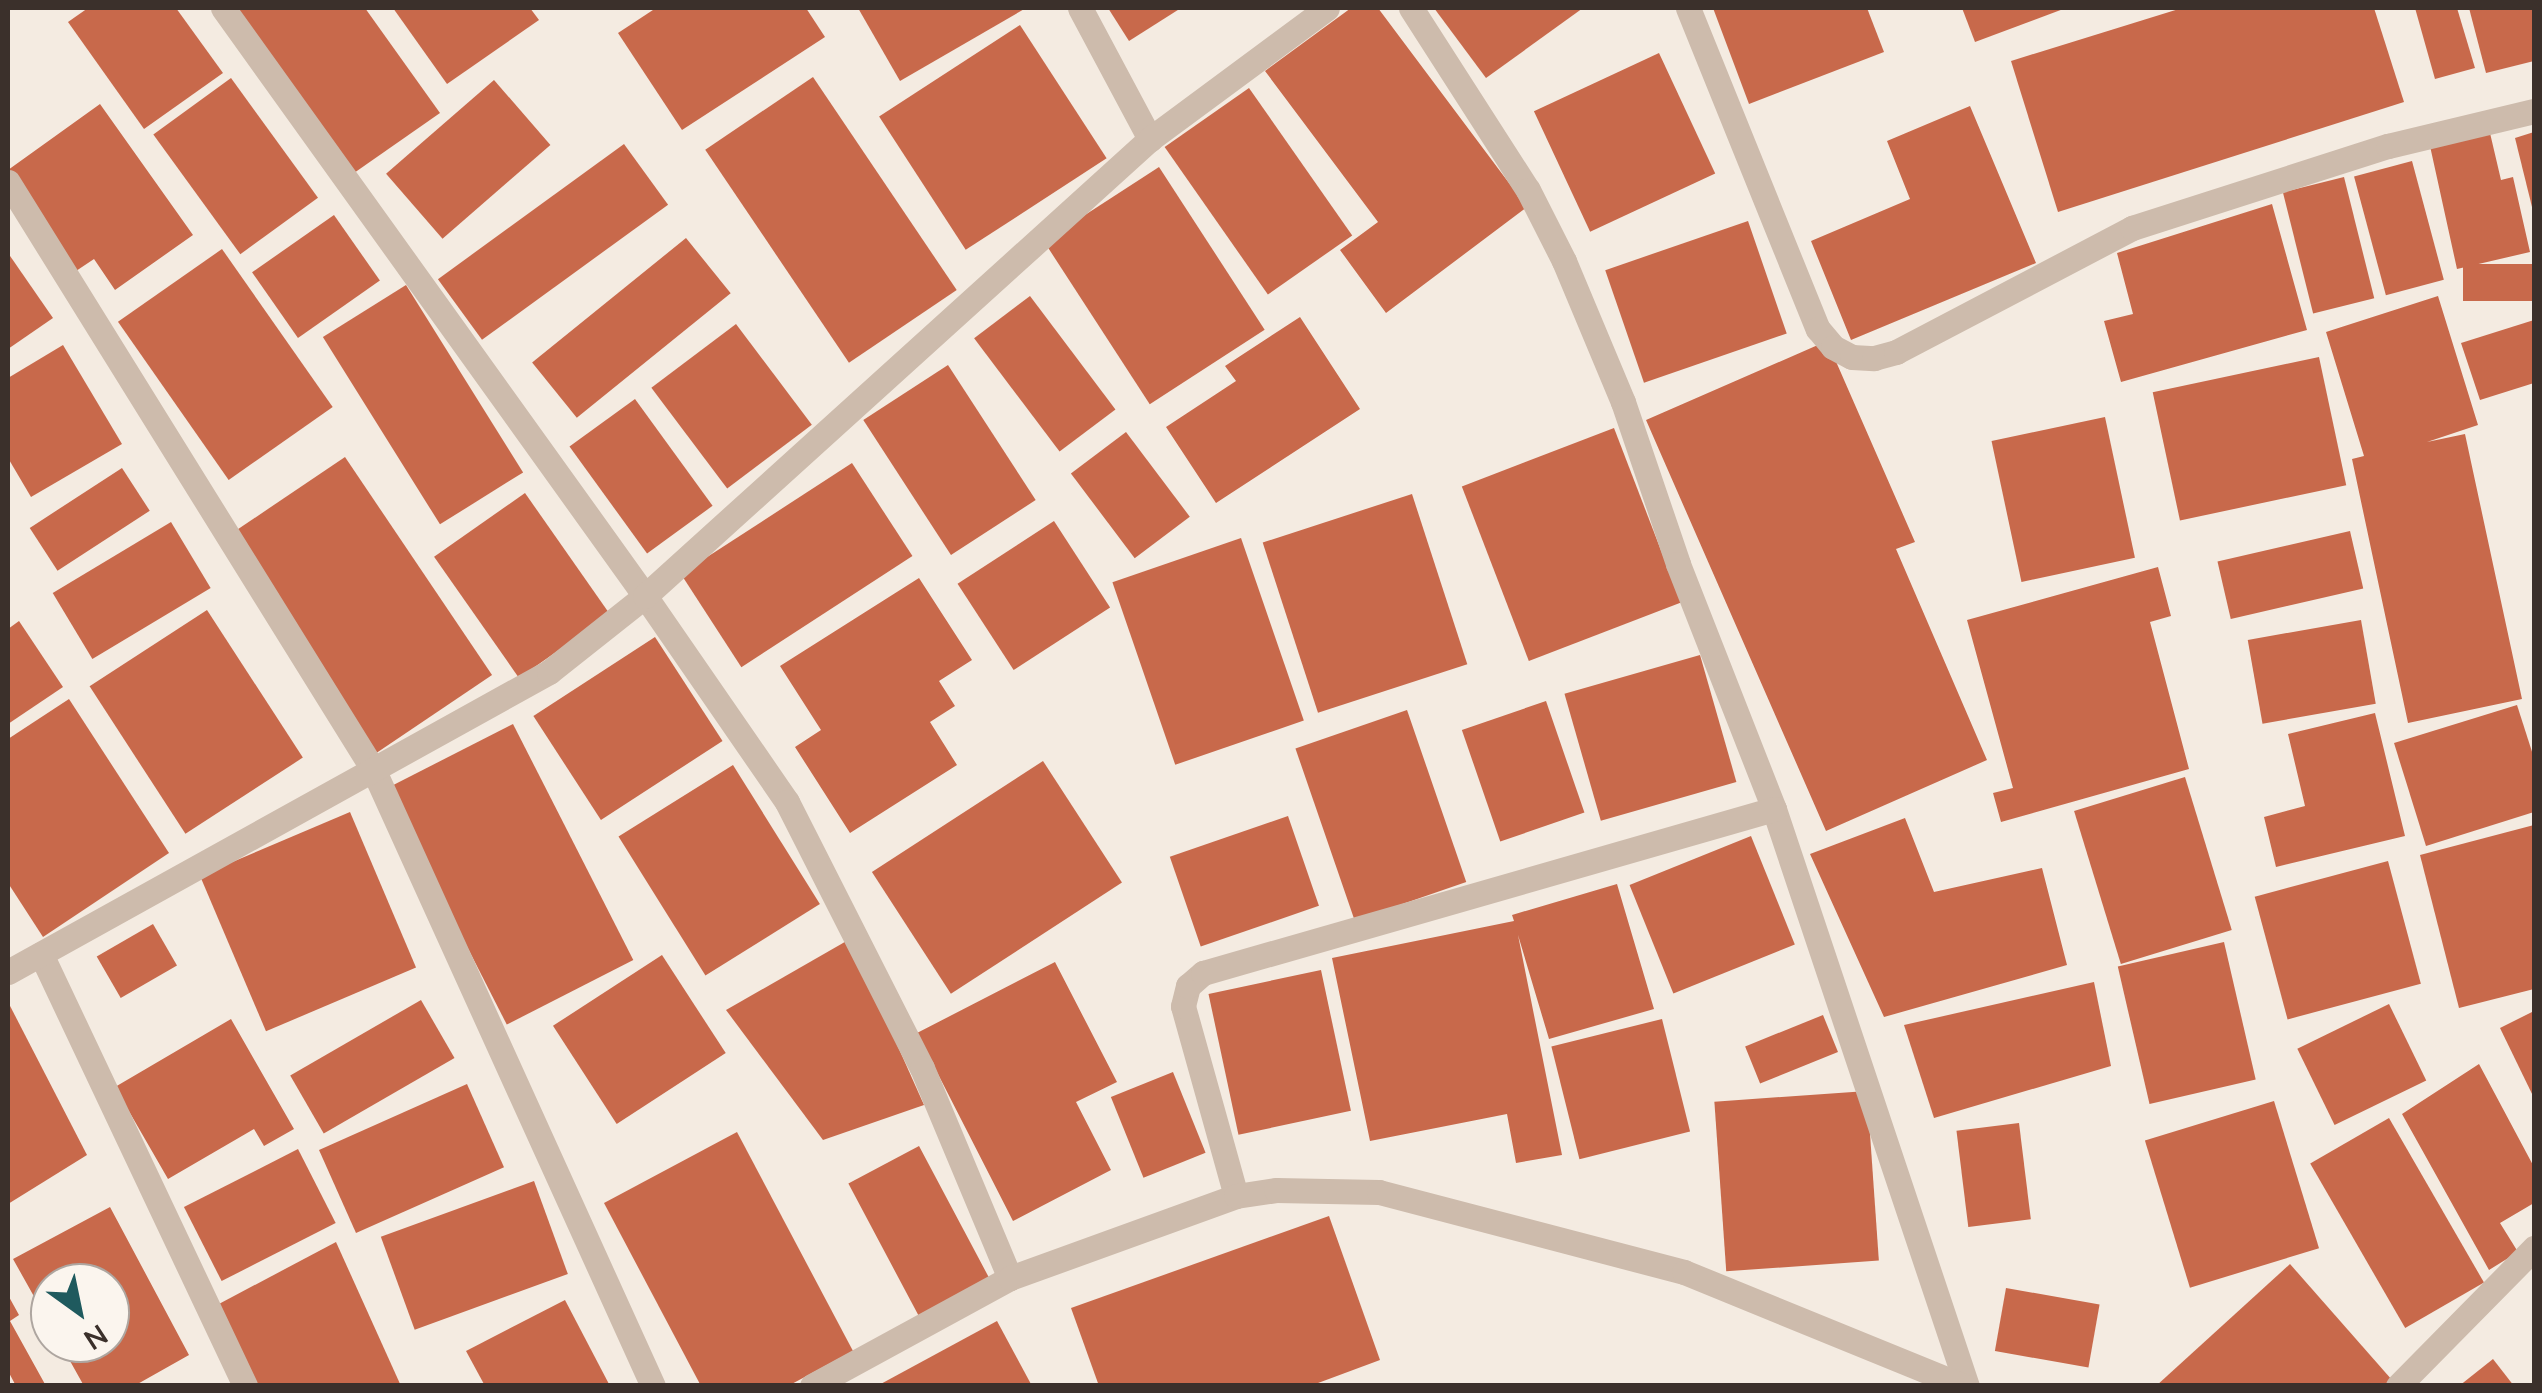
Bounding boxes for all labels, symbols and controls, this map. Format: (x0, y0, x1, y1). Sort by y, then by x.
north arrow (30, 1263, 130, 1363)
text: N (76, 1315, 114, 1358)

